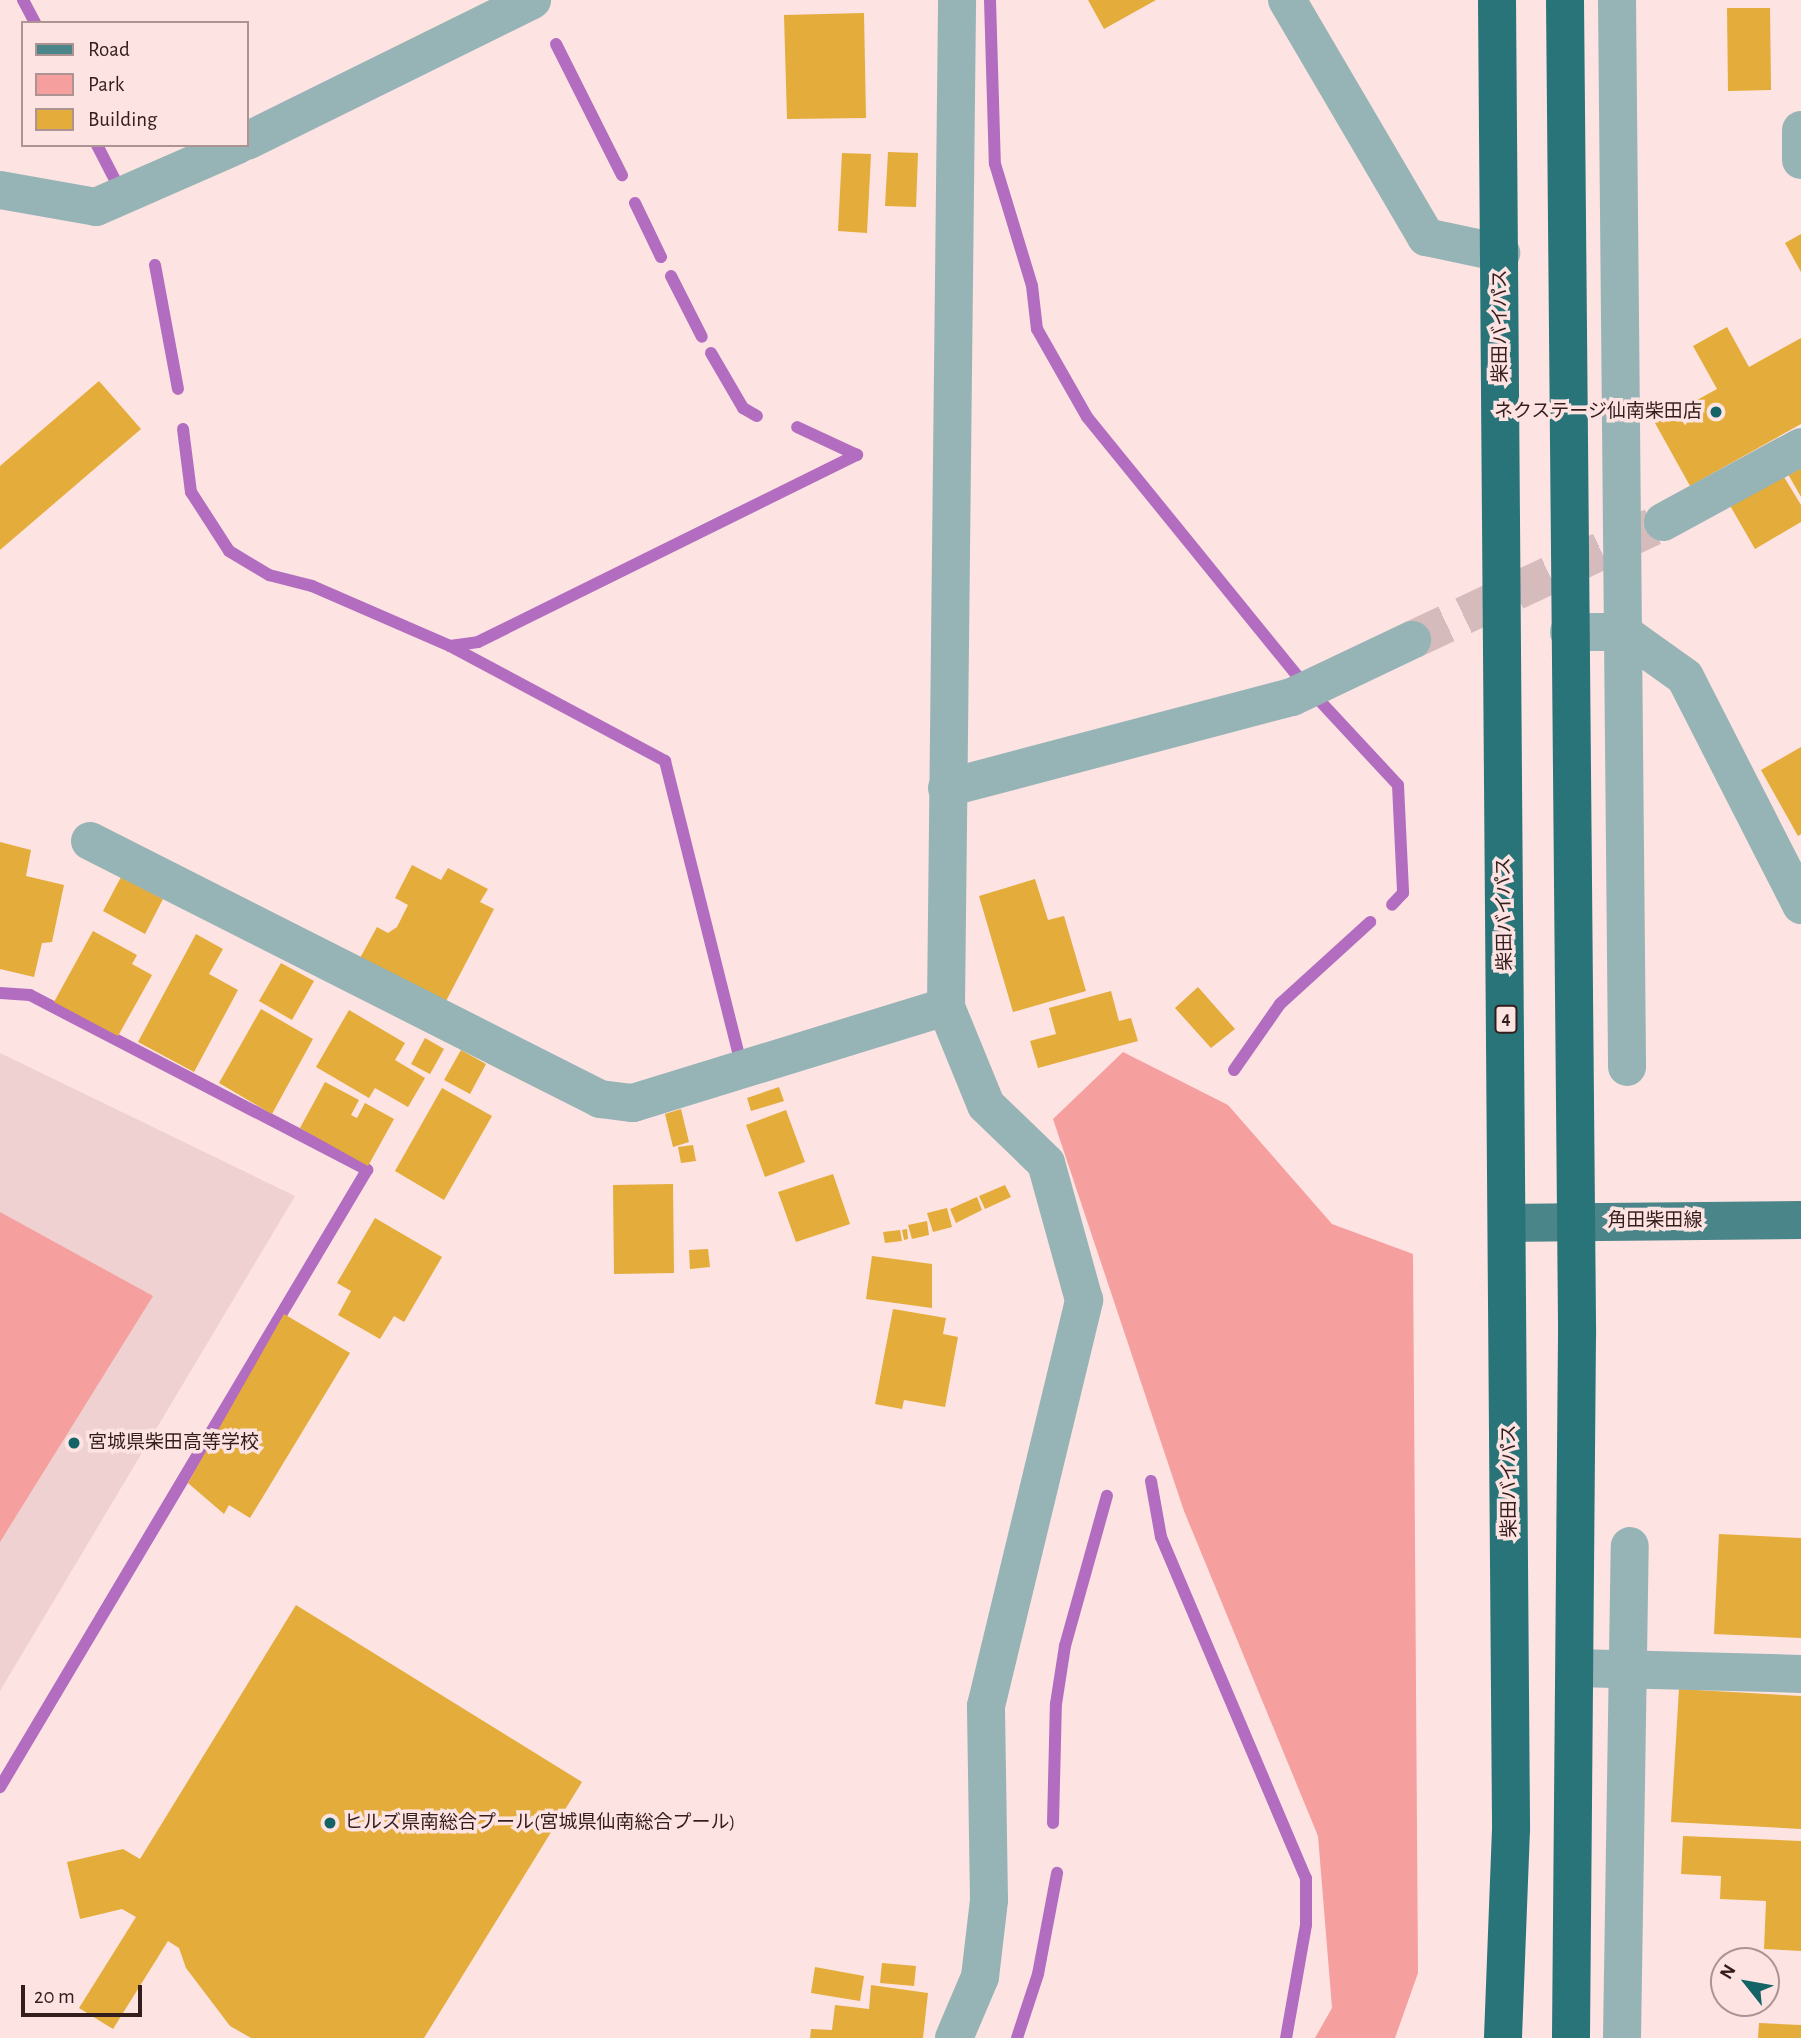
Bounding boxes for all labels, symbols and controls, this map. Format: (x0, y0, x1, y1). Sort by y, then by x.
legend (21, 21, 248, 147)
text: Road (88, 39, 130, 60)
text: Park (88, 74, 124, 95)
text: Building (88, 109, 157, 130)
street label: 柴田バイパス (1490, 269, 1512, 383)
place label: ネクステージ仙南柴田店 (1493, 401, 1702, 423)
marker: ネクステージ仙南柴田店 (1708, 404, 1724, 420)
street label: 柴田バイパス (1493, 857, 1517, 971)
road number: 4 (1494, 1004, 1518, 1034)
street label: 角田柴田線 (1608, 1210, 1702, 1232)
street label: 柴田バイパス (1499, 1424, 1521, 1538)
place label: 宮城県柴田高等学校 (88, 1432, 259, 1454)
marker: 宮城県柴田高等学校 (66, 1435, 82, 1451)
place label: ヒルズ県南総合プール(宮城県仙南総合プール) (344, 1812, 735, 1834)
marker: ヒルズ県南総合プール(宮城県仙南総合プール) (322, 1815, 338, 1831)
north arrow (1710, 1947, 1780, 2017)
text: N (1717, 1961, 1740, 1983)
scale bar (24, 1972, 145, 2016)
text: 20 m (34, 1986, 75, 2007)

